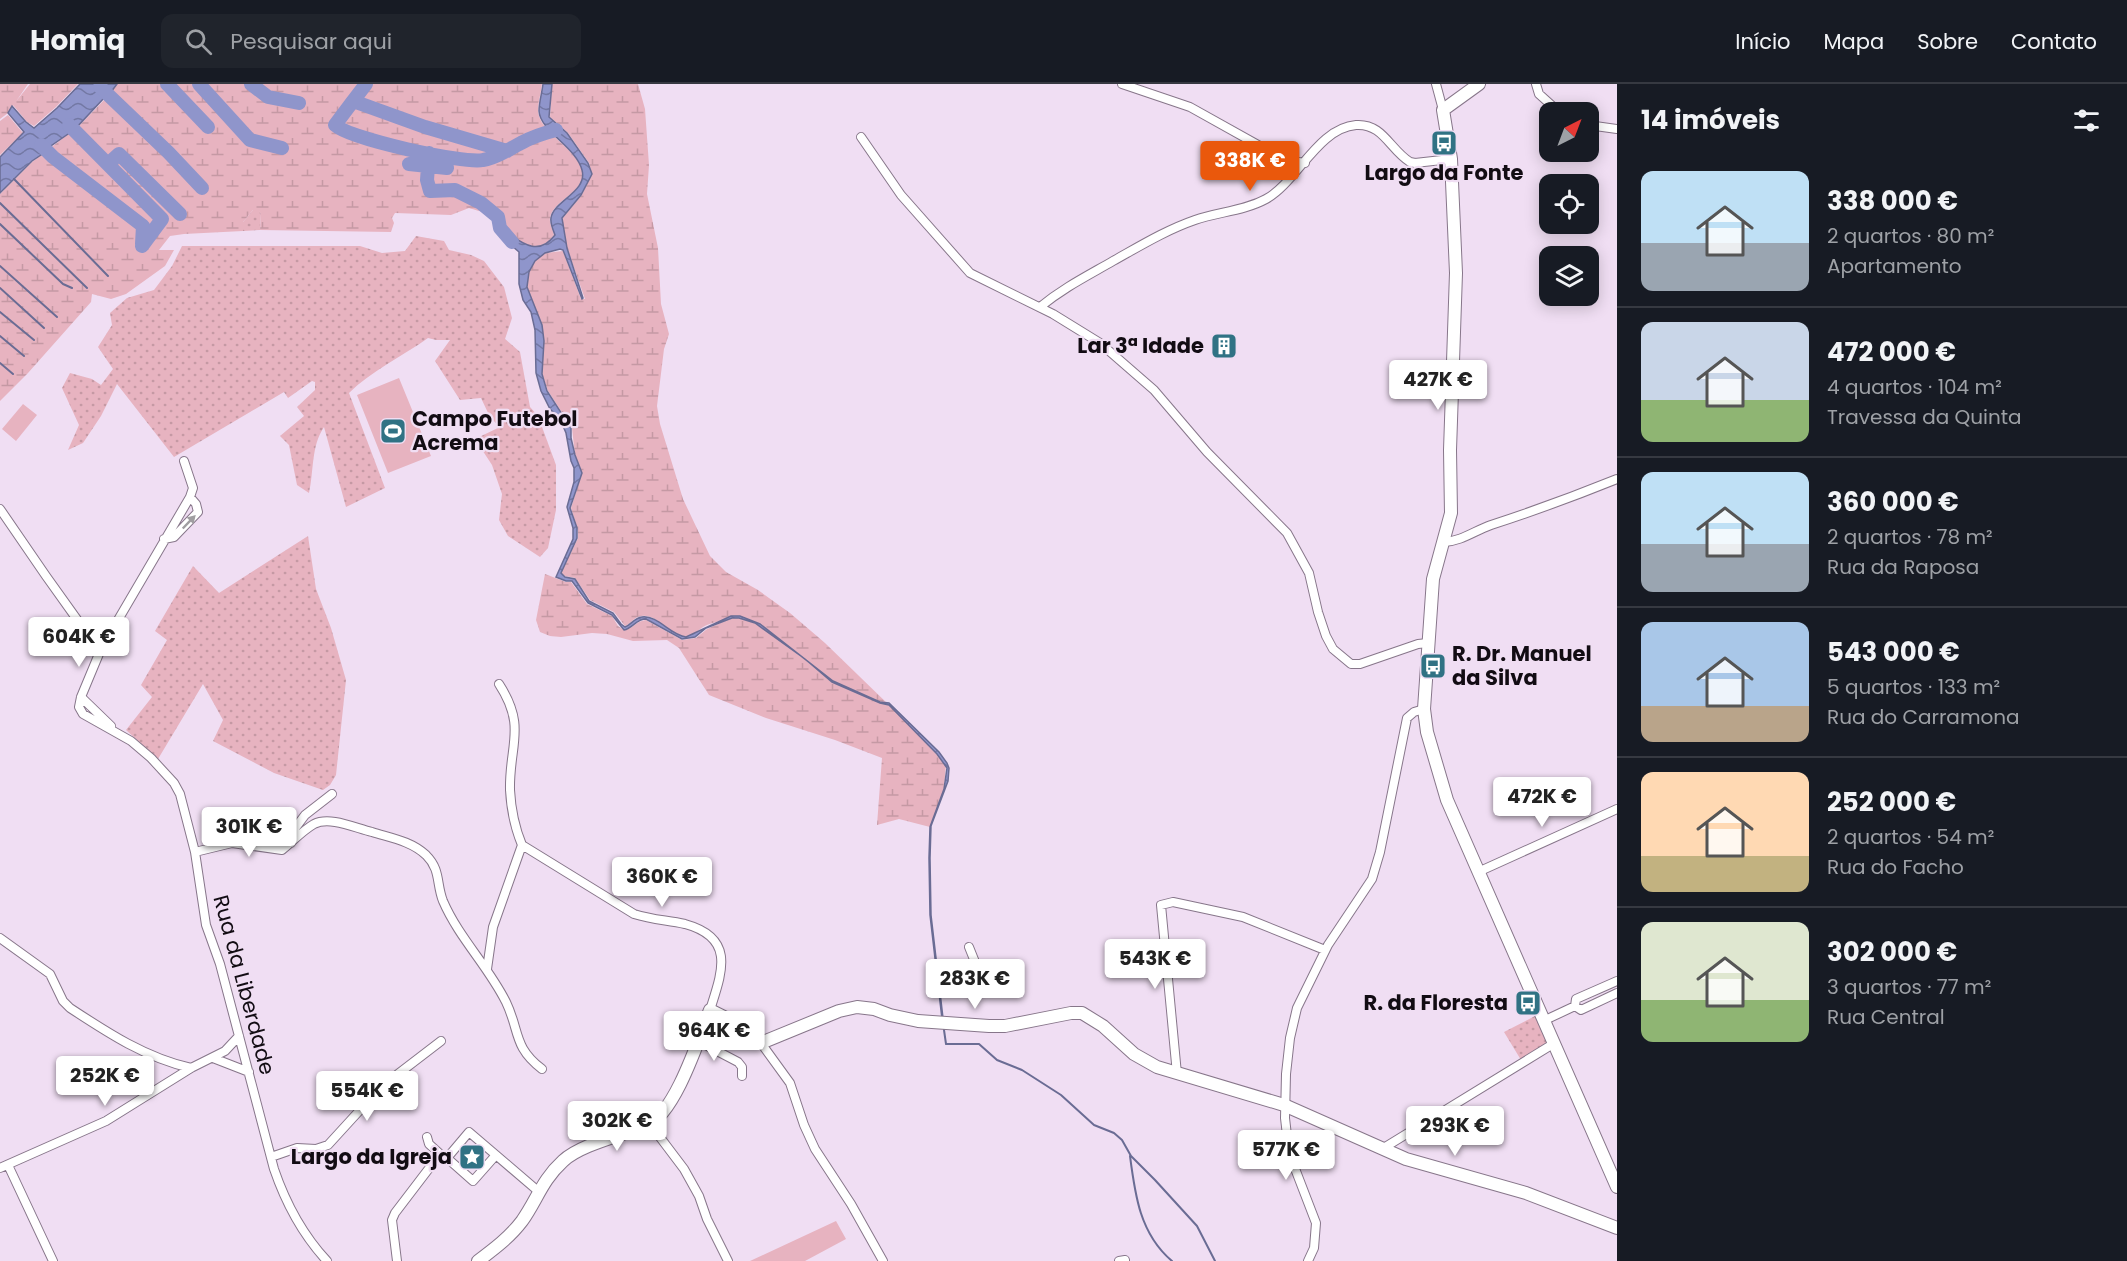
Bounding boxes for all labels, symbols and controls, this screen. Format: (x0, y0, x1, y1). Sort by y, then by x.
search box (161, 14, 581, 68)
text: Homiq (30, 21, 125, 60)
icon: search (182, 25, 215, 58)
text: Pesquisar aqui (230, 26, 392, 57)
text: Início (1735, 27, 1790, 56)
text: Mapa (1823, 27, 1884, 56)
text: Sobre (1917, 27, 1978, 56)
text: Contato (2011, 27, 2097, 56)
north arrow (1539, 102, 1599, 162)
map controls (1539, 102, 1599, 306)
text: 14 imóveis (1641, 102, 1780, 138)
icon: filters (2070, 104, 2103, 137)
bus stop icon: Largo da Fonte (1429, 128, 1459, 158)
pin: 338K € (1201, 141, 1299, 192)
text: 338K € (1214, 146, 1286, 174)
place label: Largo da Fonte (1365, 158, 1523, 187)
button: locate (1539, 174, 1599, 234)
text: 338 000 € (1827, 183, 1958, 219)
icon: home (1689, 195, 1761, 267)
text: 2 quartos · 80 m² (1827, 222, 1994, 250)
button: layers (1539, 246, 1599, 306)
text: Apartamento (1827, 252, 1962, 280)
place label: Lar 3ª Idade (1077, 331, 1204, 360)
building icon: Lar 3ª Idade (1209, 331, 1239, 361)
text: 472 000 € (1827, 334, 1956, 370)
icon: home (1689, 346, 1761, 418)
pin: 427K € (1389, 360, 1487, 411)
text: 427K € (1403, 365, 1473, 393)
text: 4 quartos · 104 m² (1827, 373, 2002, 401)
text: Travessa da Quinta (1827, 403, 2022, 431)
place label: Campo Futebol Acrema (412, 404, 578, 457)
sports icon: Campo Futebol Acrema (378, 416, 408, 446)
text: 360 000 € (1827, 484, 1959, 520)
icon: home (1689, 496, 1761, 568)
one-way arrow (181, 515, 195, 529)
text: 2 quartos · 78 m² (1827, 523, 1993, 551)
text: Rua da Raposa (1827, 553, 1979, 581)
pin: 604K € (30, 617, 128, 668)
text: 604K € (42, 622, 116, 650)
text: 543 000 € (1827, 634, 1960, 670)
place label: R. Dr. Manuel da Silva (1452, 639, 1592, 692)
icon: home (1689, 646, 1761, 718)
bus stop icon: R. Dr. Manuel da Silva (1418, 651, 1448, 681)
text: 5 quartos · 133 m² (1827, 673, 2000, 701)
text: Rua do Carramona (1827, 703, 2020, 731)
pin: 472K € (1493, 777, 1591, 828)
text: 472K € (1507, 782, 1577, 810)
text: 252 000 € (1827, 784, 1956, 820)
icon: home (1689, 796, 1761, 868)
pin: 301K € (200, 807, 298, 858)
text: 301K € (216, 812, 282, 840)
text: 2 quartos · 54 m² (1827, 823, 1994, 851)
text: Rua do Facho (1827, 853, 1964, 881)
pin: 360K € (613, 857, 711, 908)
text: 360K € (626, 862, 698, 890)
street label: Rua da Liberdade (207, 892, 282, 1078)
text: 302 000 € (1827, 934, 1957, 970)
pin: 543K € (1106, 939, 1204, 990)
text: 543K € (1119, 944, 1191, 972)
icon: home (1689, 946, 1761, 1018)
pin: 283K € (926, 959, 1024, 1010)
text: 283K € (940, 964, 1010, 992)
text: 3 quartos · 77 m² (1827, 973, 1991, 1001)
place label: R. da Floresta (1363, 988, 1508, 1017)
bus stop icon: R. da Floresta (1513, 988, 1543, 1018)
text: Rua Central (1827, 1003, 1945, 1031)
pin: 964K € (665, 1011, 763, 1062)
text: 964K € (678, 1016, 750, 1044)
pin: 252K € (56, 1056, 154, 1107)
text: 252K € (70, 1061, 140, 1089)
pin: 554K € (318, 1071, 416, 1122)
text: 554K € (330, 1076, 404, 1104)
pin: 302K € (568, 1101, 666, 1152)
text: 302K € (582, 1106, 652, 1134)
pin: 293K € (1406, 1106, 1504, 1157)
text: 293K € (1420, 1111, 1490, 1139)
pin: 577K € (1237, 1130, 1335, 1181)
text: 577K € (1252, 1135, 1320, 1163)
place label: Largo da Igreja (291, 1142, 452, 1171)
place icon: Largo da Igreja (457, 1142, 487, 1172)

